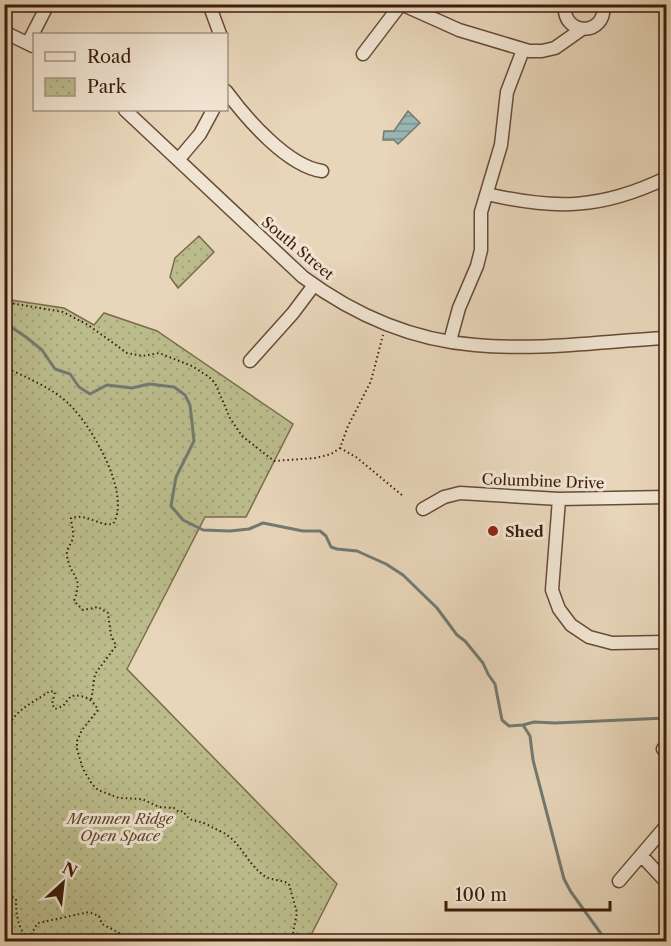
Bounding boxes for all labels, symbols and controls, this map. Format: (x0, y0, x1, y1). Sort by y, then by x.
legend (33, 33, 228, 111)
text: Road (87, 46, 132, 68)
text: Park (87, 76, 128, 98)
street label: South Street (258, 212, 339, 284)
street label: Columbine Drive (481, 469, 605, 493)
place label: Shed (505, 522, 544, 541)
marker: Shed (486, 524, 500, 538)
park label: Memmen Ridge Open Space (65, 809, 174, 845)
north arrow (33, 853, 93, 913)
text: N (59, 858, 81, 882)
scale bar (446, 874, 610, 912)
text: 100 m (455, 884, 507, 906)

